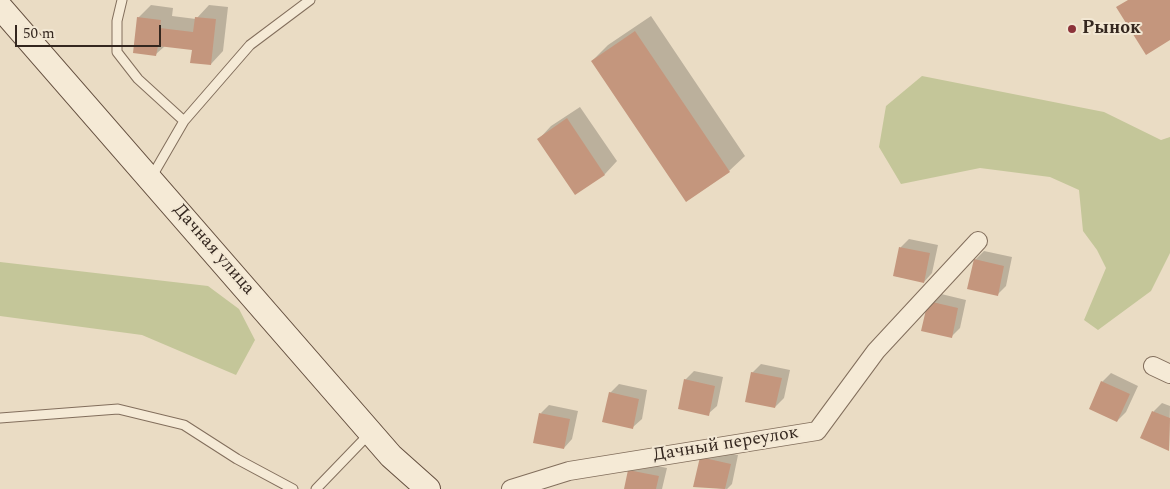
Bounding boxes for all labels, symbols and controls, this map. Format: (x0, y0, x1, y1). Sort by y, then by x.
scale bar (18, 15, 164, 47)
place label: Рынок (1082, 18, 1141, 40)
text: 50 m (23, 22, 55, 45)
marker: Рынок (1066, 23, 1078, 35)
street label: Дачная улица (168, 200, 258, 300)
street label: Дачный переулок (652, 423, 800, 467)

